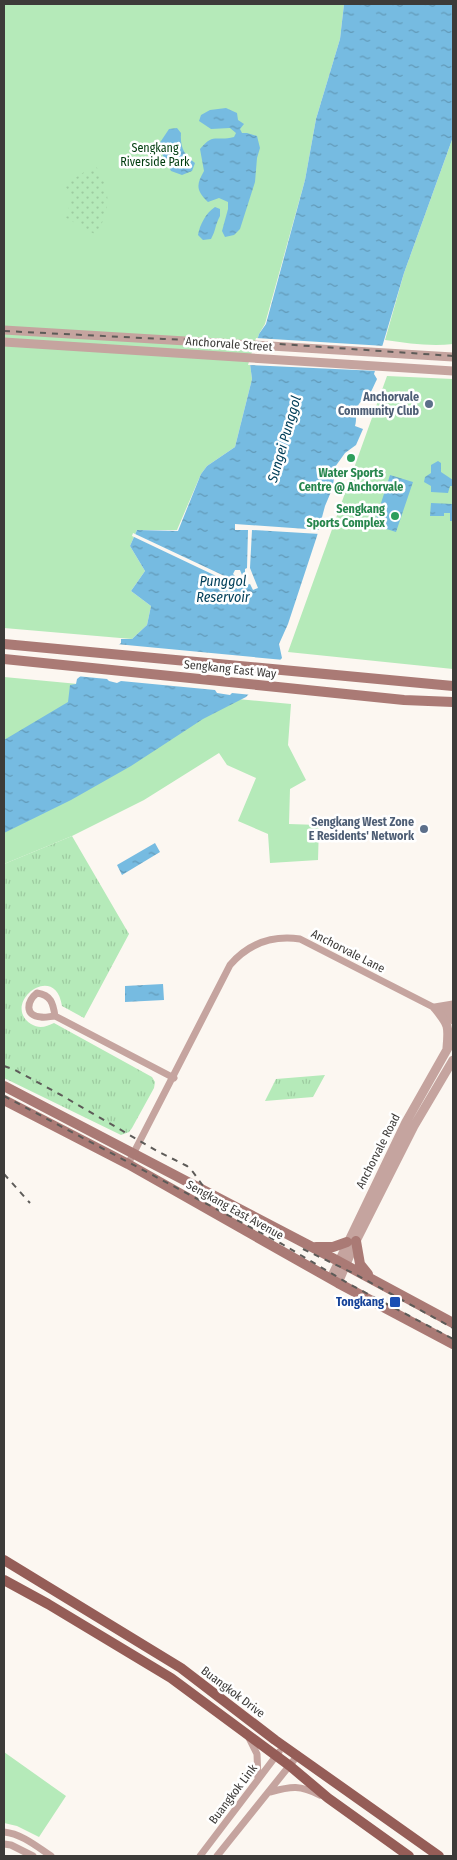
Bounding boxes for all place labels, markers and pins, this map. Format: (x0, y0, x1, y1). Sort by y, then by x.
place label: Anchorvale Community Club (338, 390, 419, 418)
marker: Anchorvale Community Club (423, 398, 435, 410)
marker: Water Sports Centre @ Anchorvale (345, 452, 357, 464)
place label: Water Sports Centre @ Anchorvale (299, 466, 403, 494)
place label: Sengkang Sports Complex (307, 502, 385, 530)
marker: Sengkang Sports Complex (389, 510, 401, 522)
place label: Sengkang West Zone E Residents' Network (309, 815, 415, 843)
marker: Sengkang West Zone E Residents' Network (418, 823, 430, 835)
place label: Tongkang (336, 1295, 384, 1309)
marker: Tongkang (388, 1295, 402, 1309)

